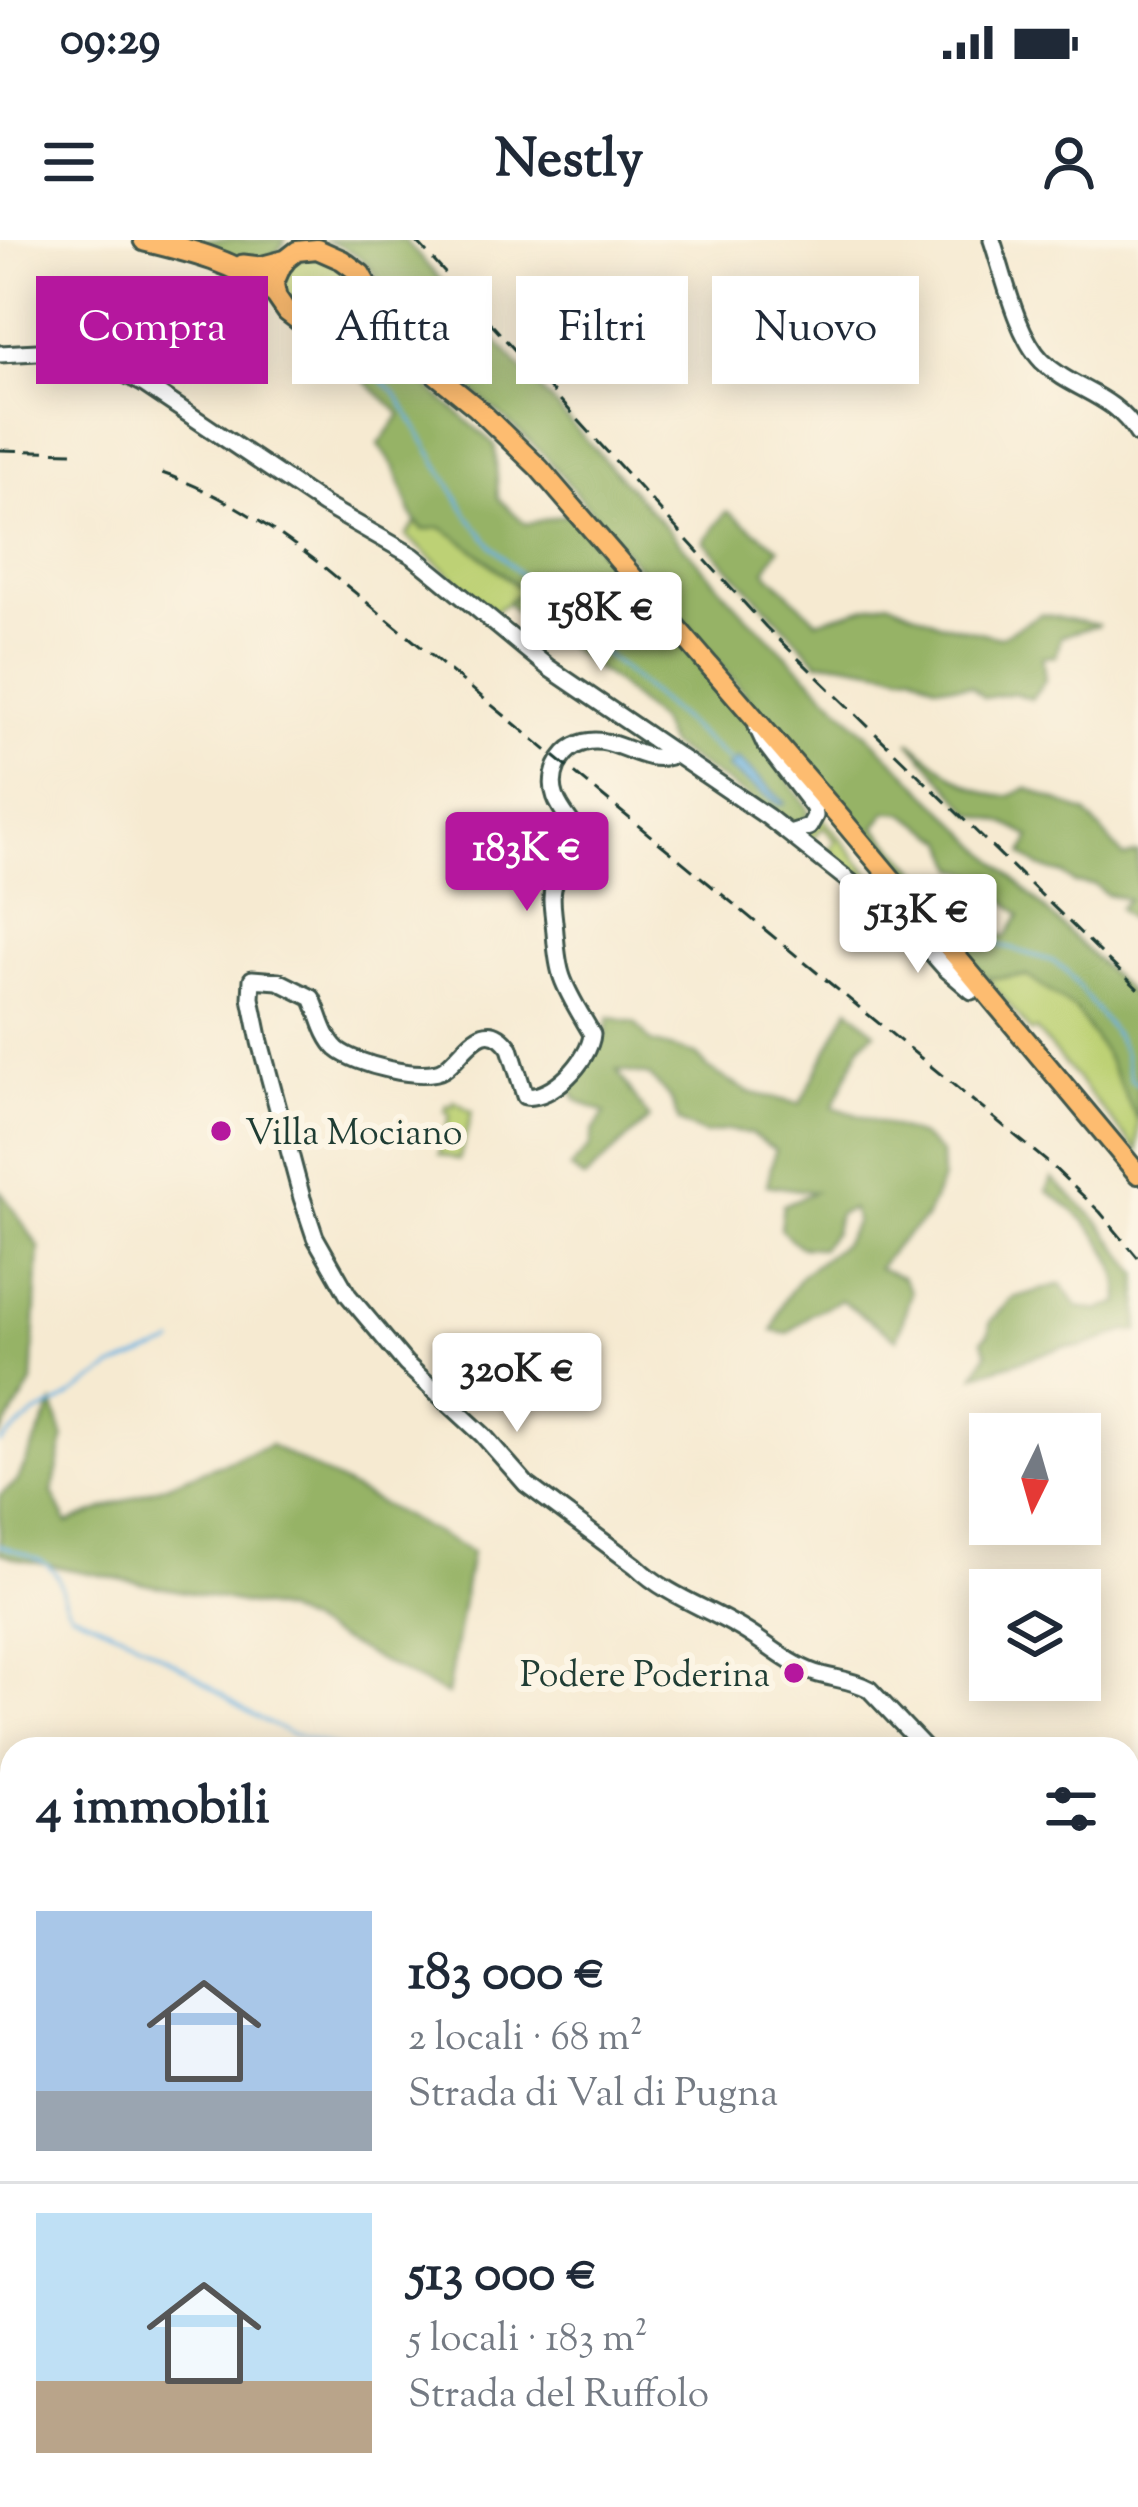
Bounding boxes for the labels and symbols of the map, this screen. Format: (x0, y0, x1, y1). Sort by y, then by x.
pin: 158K € (503, 572, 699, 674)
pin: 183K € (429, 812, 625, 914)
pin: 513K € (820, 874, 1016, 976)
place label: Villa Mociano (245, 1109, 462, 1161)
marker: Villa Mociano (208, 1118, 234, 1144)
pin: 320K € (419, 1333, 615, 1435)
north arrow (969, 1413, 1101, 1545)
place label: Podere Poderina (520, 1651, 770, 1703)
marker: Podere Poderina (781, 1660, 807, 1686)

